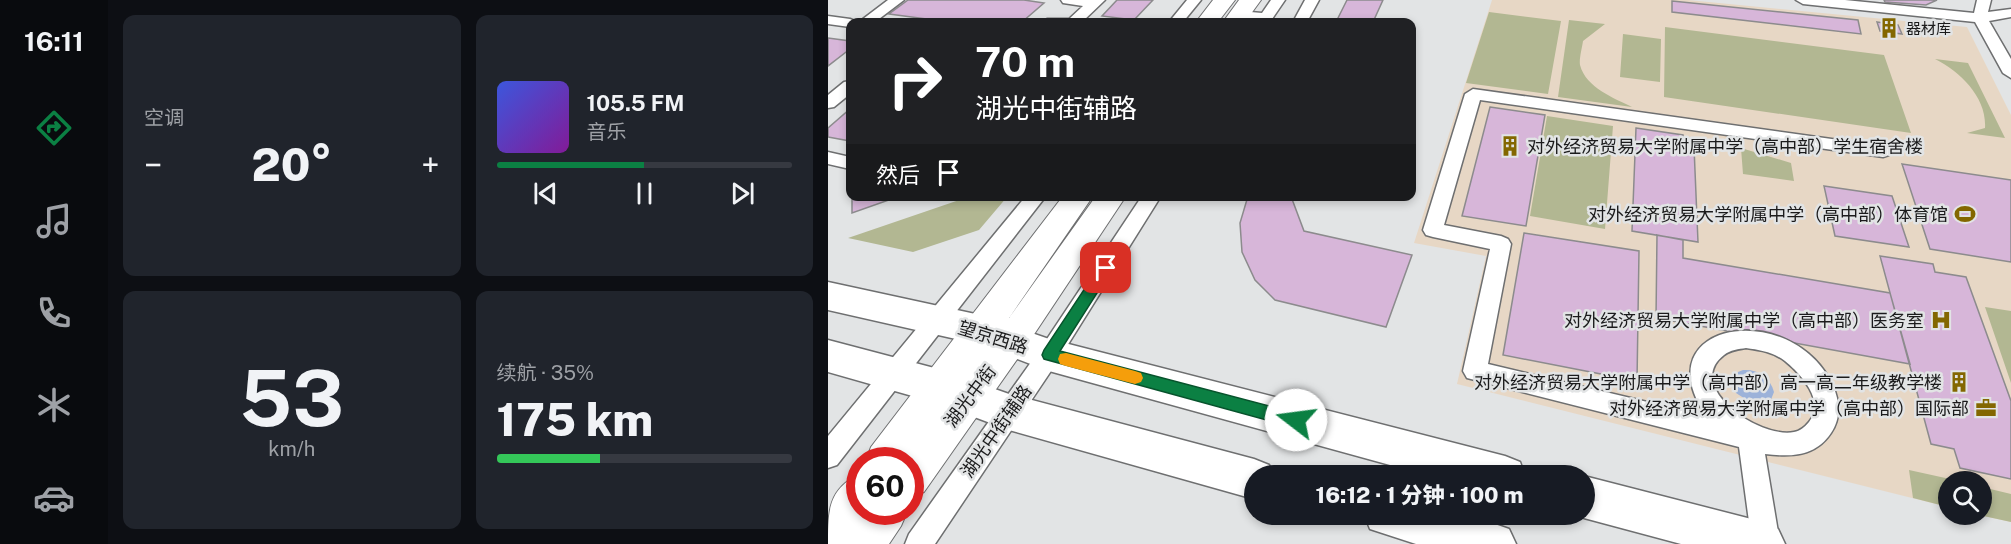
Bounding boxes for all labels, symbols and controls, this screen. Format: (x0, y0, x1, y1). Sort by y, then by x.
building icon: 器材库 (1877, 16, 1901, 40)
place label: 器材库 (1906, 20, 1951, 37)
text: 16:11 (24, 25, 84, 57)
text: 70 m (975, 37, 1075, 86)
icon: right (876, 42, 954, 120)
text: 105.5 FM (587, 90, 684, 116)
text: 湖光中街辅路 (975, 92, 1137, 124)
text: 空调 (144, 106, 184, 130)
icon: directions (33, 107, 75, 149)
text: 音乐 (587, 120, 627, 144)
building icon: 对外经济贸易大学附属中学（高中部）学生宿舍楼 (1498, 134, 1522, 158)
place label: 对外经济贸易大学附属中学（高中部）学生宿舍楼 (1527, 136, 1923, 157)
text: 20° (251, 138, 332, 191)
text: − (144, 146, 162, 184)
text: + (421, 146, 439, 184)
icon: arrive (932, 156, 965, 189)
text: 然后 (876, 162, 920, 188)
icon: previous (529, 177, 562, 210)
icon: pause (628, 177, 661, 210)
icon: next (726, 177, 759, 210)
icon: music (33, 200, 75, 242)
sports icon: 对外经济贸易大学附属中学（高中部）体育馆 (1953, 202, 1977, 226)
place label: 对外经济贸易大学附属中学（高中部）体育馆 (1588, 204, 1948, 225)
pin (1080, 242, 1131, 293)
icon: arrive (1089, 251, 1122, 284)
icon: phone (33, 292, 75, 334)
hospital icon: 对外经济贸易大学附属中学（高中部）医务室 (1929, 308, 1953, 332)
place label: 对外经济贸易大学附属中学（高中部）医务室 (1564, 310, 1924, 331)
street label: 望京西路 (956, 316, 1030, 358)
text: 53 (239, 352, 344, 444)
text: 续航 · 35% (497, 361, 594, 385)
street label: 湖光中街 (940, 361, 1000, 431)
building icon: 对外经济贸易大学附属中学（高中部）高一高二年级教学楼 (1947, 370, 1971, 394)
place label: 对外经济贸易大学附属中学（高中部）高一高二年级教学楼 (1474, 372, 1942, 393)
street label: 湖光中街辅路 (956, 381, 1036, 481)
icon: climate (33, 384, 75, 426)
position arrow (1264, 388, 1328, 452)
text: 175 km (497, 393, 653, 446)
office icon: 对外经济贸易大学附属中学（高中部）国际部 (1974, 396, 1998, 420)
place label: 对外经济贸易大学附属中学（高中部）国际部 (1609, 398, 1969, 419)
text: km/h (268, 437, 315, 461)
speed limit sign: 60 (846, 447, 924, 525)
map controls (1938, 471, 1992, 525)
button: search (1938, 471, 1992, 525)
icon: car (33, 477, 75, 519)
text: 16:12 · 1 分钟 · 100 m (1316, 482, 1523, 508)

